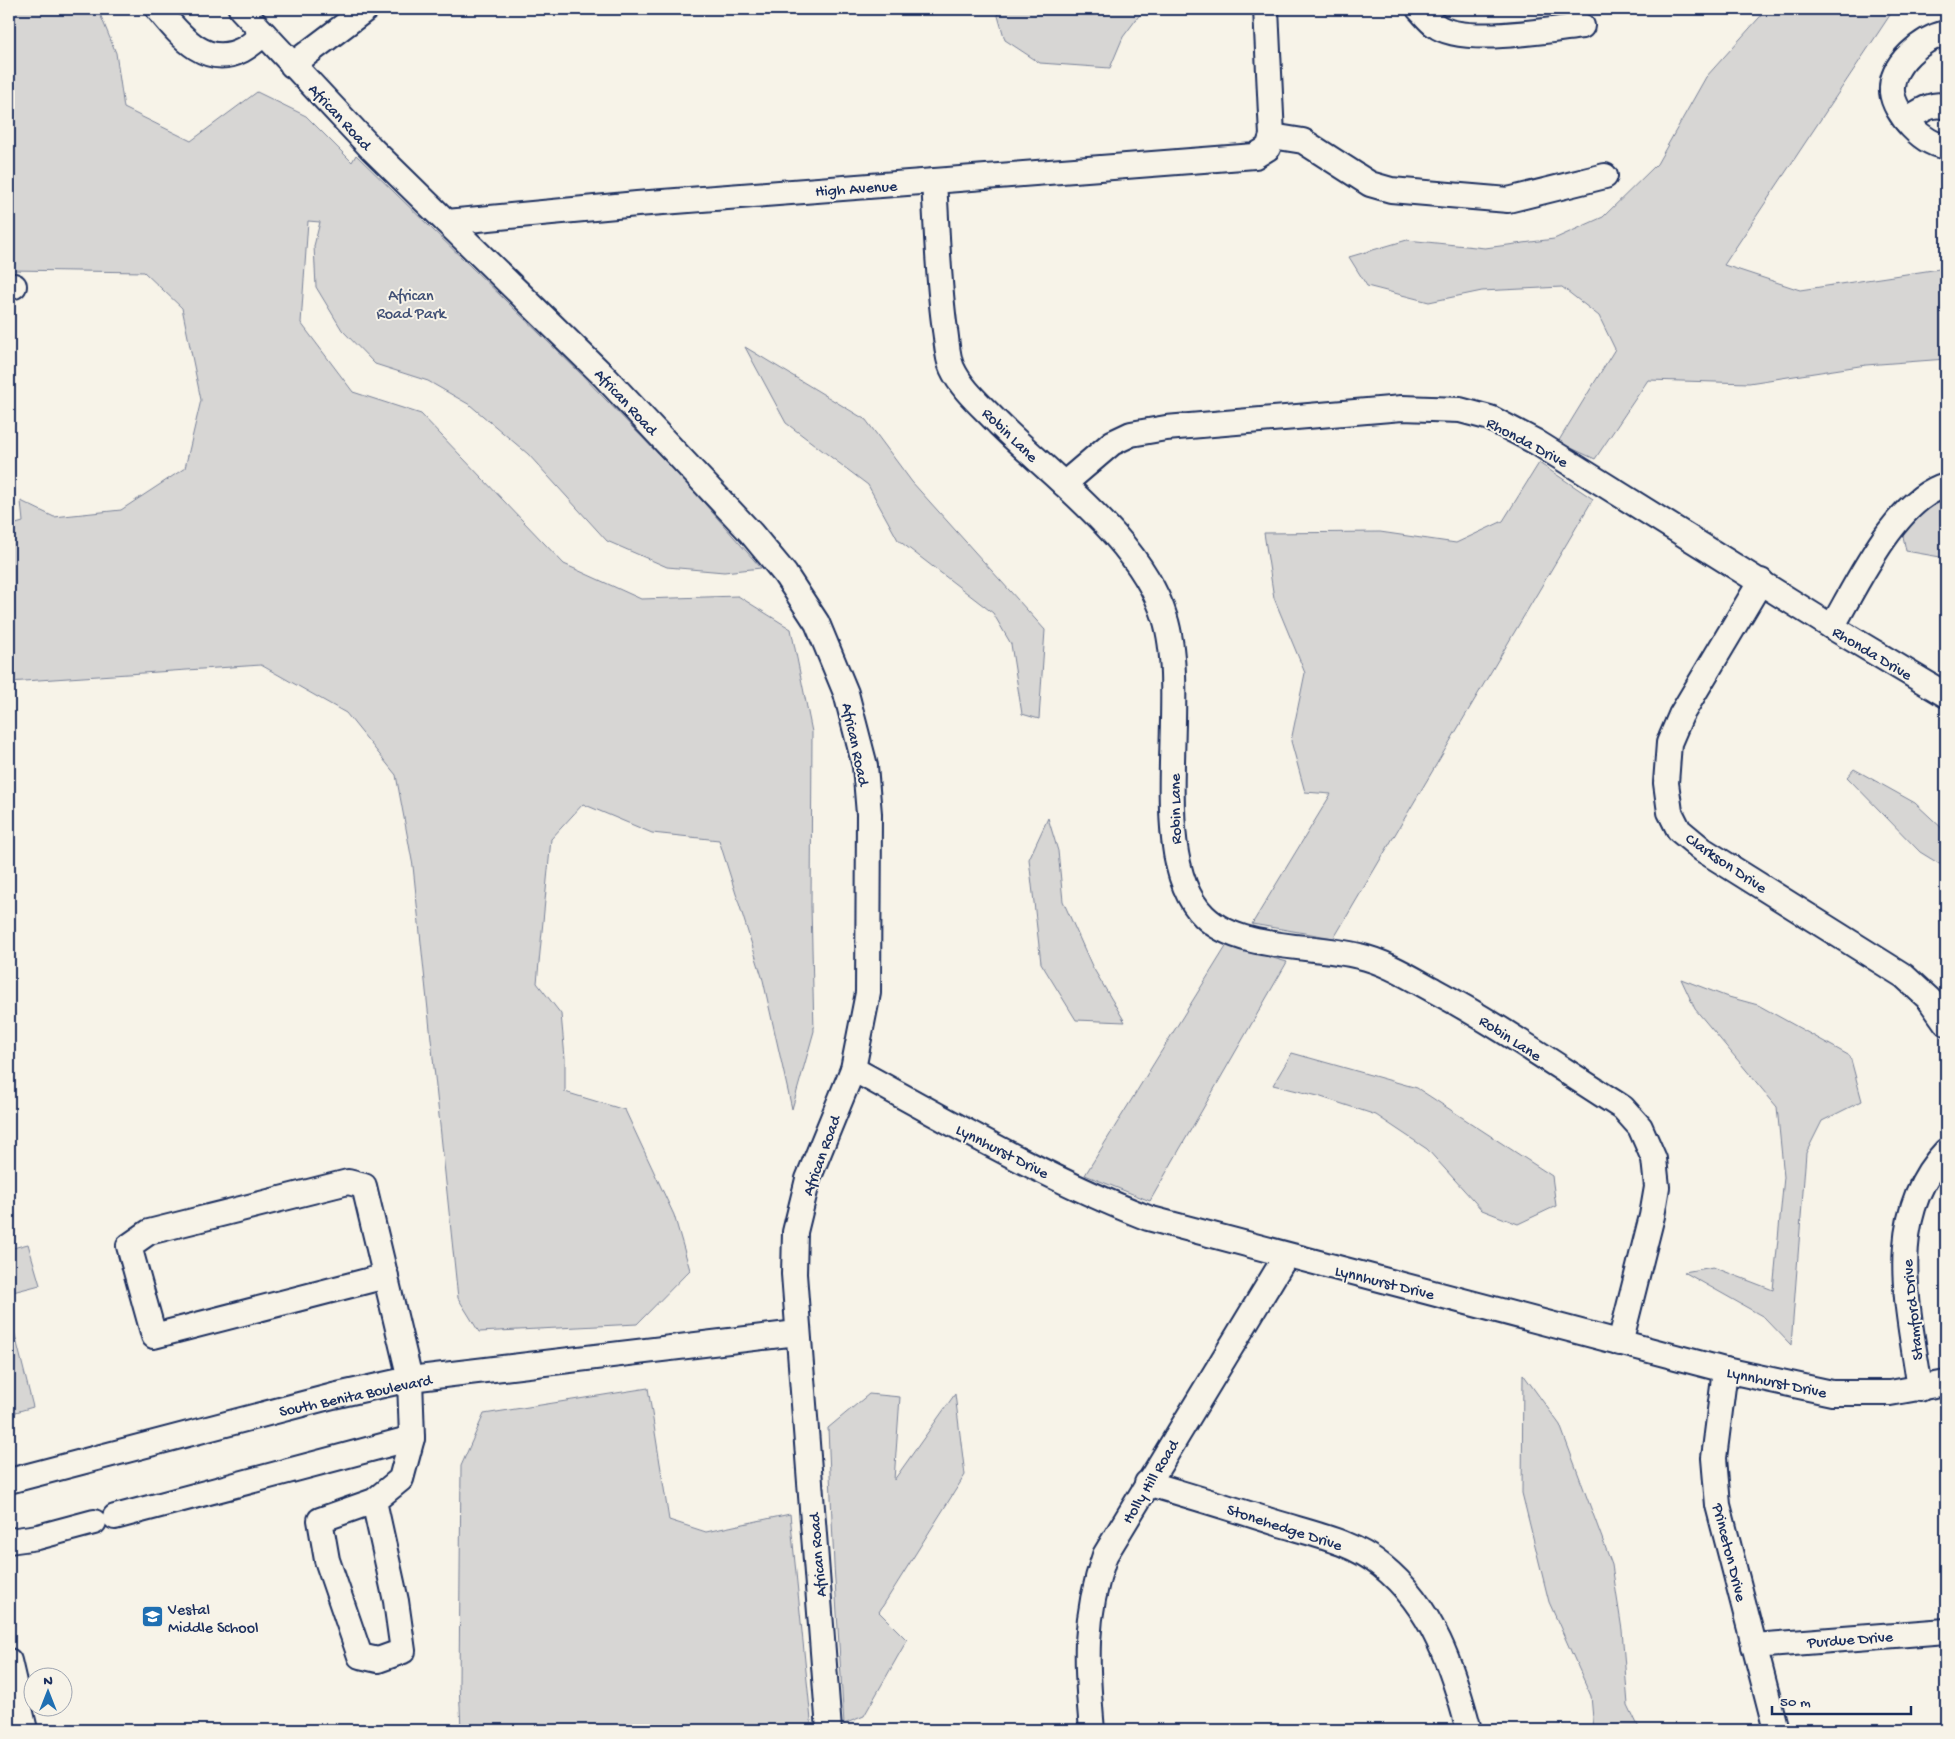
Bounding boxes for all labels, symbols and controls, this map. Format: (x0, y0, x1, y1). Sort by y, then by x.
street label: African Road (303, 81, 375, 157)
street label: High Avenue (815, 178, 899, 203)
park label: African Road Park (376, 288, 447, 325)
street label: African Road (589, 366, 661, 442)
street label: Robin Lane (977, 405, 1041, 468)
street label: Rhonda Drive (1482, 415, 1571, 474)
street label: Rhonda Drive (1828, 624, 1915, 687)
street label: African Road (836, 702, 872, 789)
street label: Robin Lane (1167, 773, 1188, 844)
street label: Clarkson Drive (1681, 831, 1770, 900)
street label: Robin Lane (1474, 1013, 1544, 1068)
street label: African Road (800, 1112, 847, 1199)
street label: Lynnhurst Drive (952, 1122, 1052, 1185)
street label: Stamford Drive (1900, 1258, 1929, 1361)
street label: Lynnhurst Drive (1332, 1263, 1437, 1306)
street label: Lynnhurst Drive (1725, 1365, 1829, 1404)
street label: South Benita Boulevard (278, 1372, 435, 1423)
street label: Holly Hill Road (1120, 1436, 1185, 1528)
street label: Princeton Drive (1706, 1501, 1749, 1605)
street label: Stonehedge Drive (1224, 1502, 1345, 1557)
street label: African Road (806, 1510, 833, 1597)
place label: Vestal Middle School (167, 1602, 258, 1639)
school or university icon: Vestal Middle School (140, 1605, 164, 1629)
street label: Purdue Drive (1806, 1629, 1894, 1654)
north arrow (22, 1666, 72, 1716)
text: N (43, 1673, 53, 1690)
scale bar (1772, 1684, 1911, 1716)
text: 50 m (1780, 1694, 1811, 1712)

